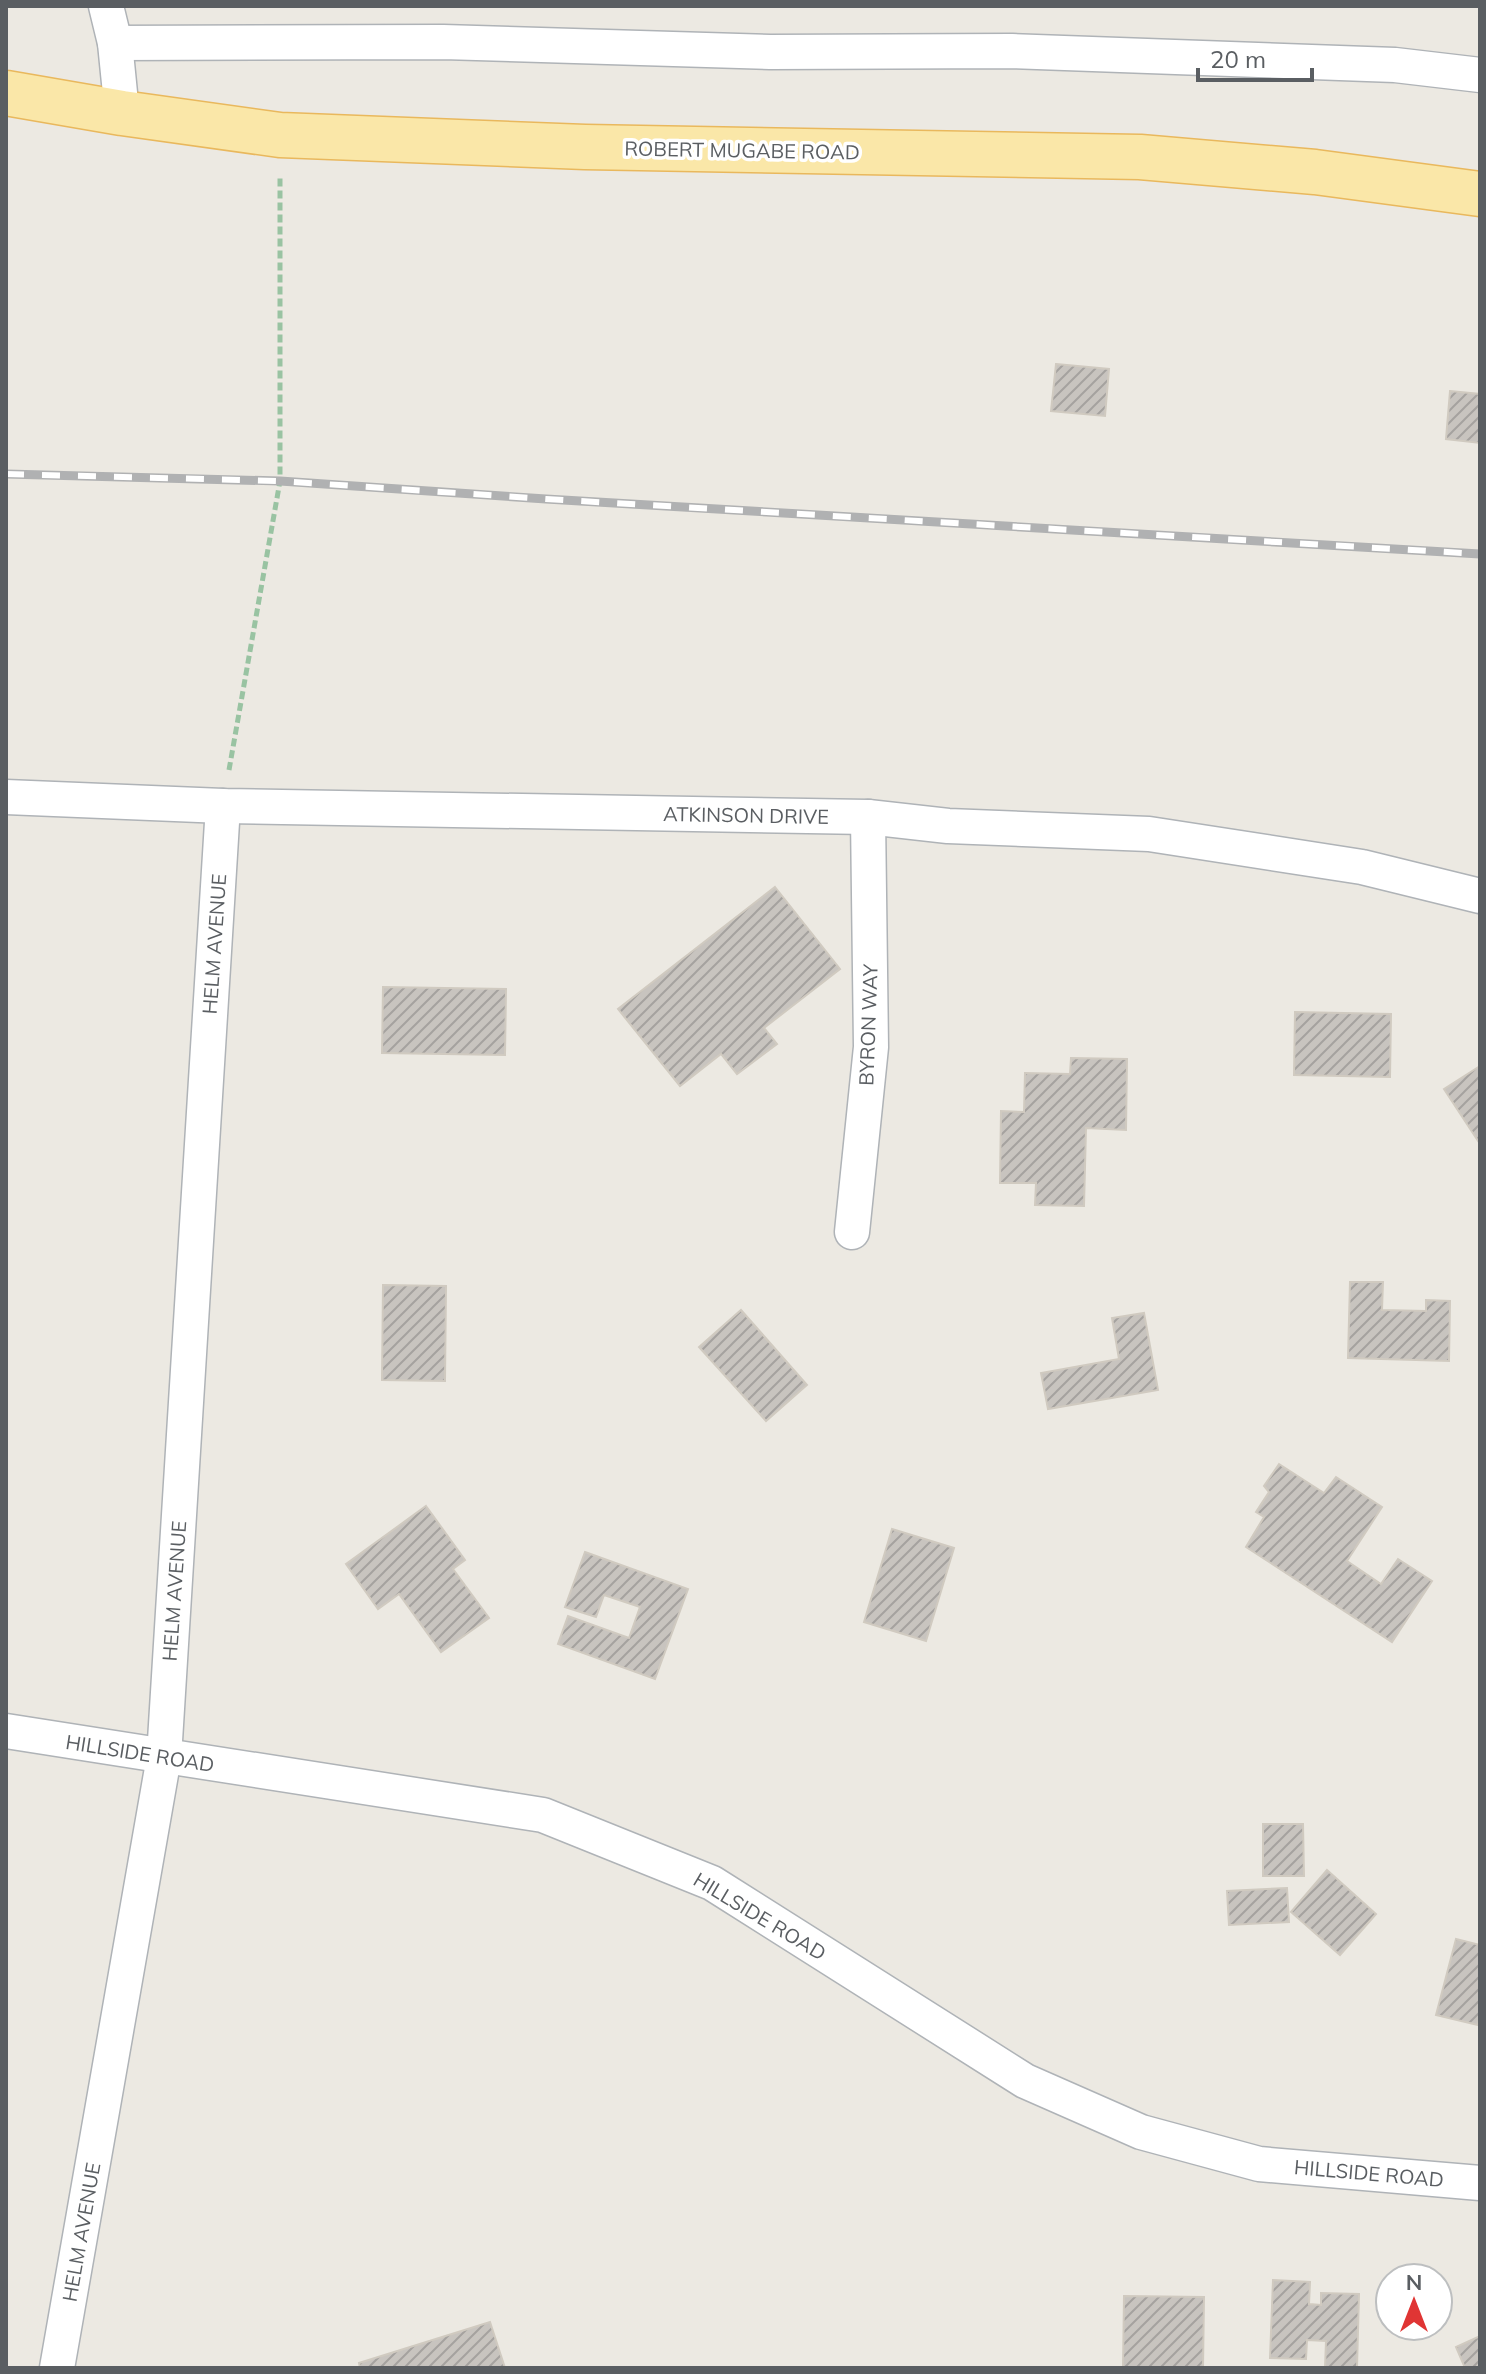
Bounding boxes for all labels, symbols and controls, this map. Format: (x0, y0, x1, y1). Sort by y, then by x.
scale bar (1198, 32, 1312, 82)
text: 20 m (1210, 44, 1266, 74)
street label: ROBERT MUGABE ROAD (624, 135, 860, 165)
street label: ATKINSON DRIVE (663, 801, 829, 829)
street label: HELM AVENUE (197, 873, 231, 1015)
street label: BYRON WAY (853, 963, 883, 1086)
street label: HELM AVENUE (157, 1520, 191, 1662)
street label: HILLSIDE ROAD (64, 1729, 216, 1777)
street label: HILLSIDE ROAD (689, 1867, 831, 1965)
street label: HILLSIDE ROAD (1293, 2154, 1445, 2192)
street label: HELM AVENUE (56, 2160, 106, 2304)
north arrow (1374, 2262, 1454, 2342)
text: N (1406, 2268, 1422, 2296)

